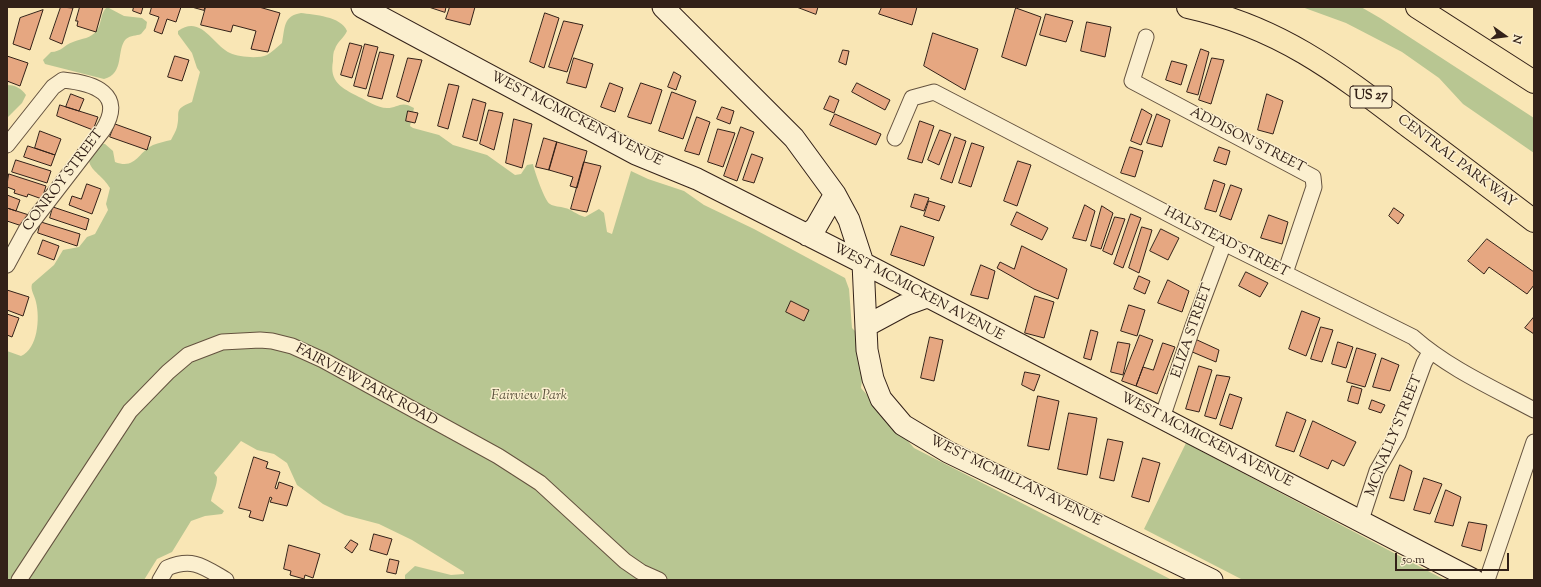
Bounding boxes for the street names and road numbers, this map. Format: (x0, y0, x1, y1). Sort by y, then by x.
street label: WEST MCMICKEN AVENUE (487, 69, 665, 171)
road number: US 27 (1350, 86, 1392, 108)
street label: ADDISON STREET (1186, 105, 1308, 177)
street label: CENTRAL PARKWAY (1393, 112, 1519, 212)
street label: CONROY STREET (20, 127, 108, 235)
street label: HALSTEAD STREET (1161, 204, 1291, 282)
street label: WEST MCMICKEN AVENUE (830, 241, 1006, 345)
street label: ELIZA STREET (1169, 282, 1217, 380)
street label: FAIRVIEW PARK ROAD (292, 341, 440, 431)
street label: MCNALLY STREET (1363, 373, 1427, 499)
street label: WEST MCMICKEN AVENUE (1117, 390, 1295, 492)
street label: WEST MCMILLAN AVENUE (926, 433, 1104, 531)

